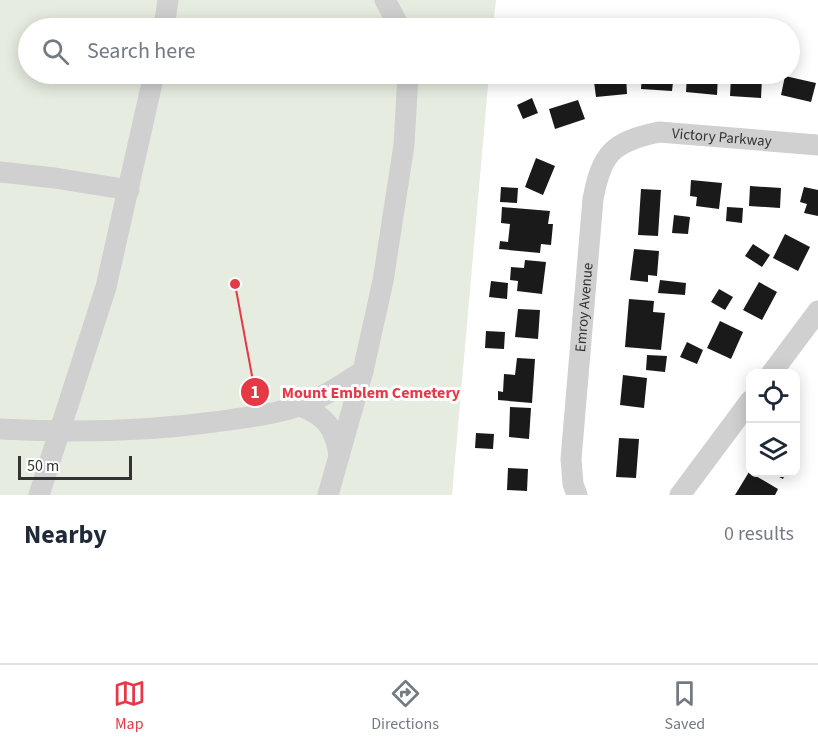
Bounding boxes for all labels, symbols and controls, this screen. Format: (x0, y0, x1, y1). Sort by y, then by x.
search box (18, 18, 800, 84)
icon: search (39, 35, 72, 68)
text: Search here (87, 35, 195, 67)
street label: Victory Parkway (671, 123, 773, 152)
street label: Emroy Avenue (570, 262, 599, 353)
map controls (746, 369, 800, 477)
button: locate (746, 369, 800, 423)
callout: Mount Emblem Cemetery (240, 375, 473, 409)
text: 1 (250, 380, 260, 405)
text: Mount Emblem Cemetery (282, 382, 461, 404)
button: layers (746, 423, 800, 477)
scale bar (18, 453, 132, 480)
text: 50 m (27, 455, 59, 477)
text: Nearby (24, 516, 107, 553)
text: 0 results (724, 520, 794, 548)
tab: Map (113, 677, 146, 735)
tab: Directions (371, 677, 439, 735)
tab: Saved (664, 677, 705, 735)

